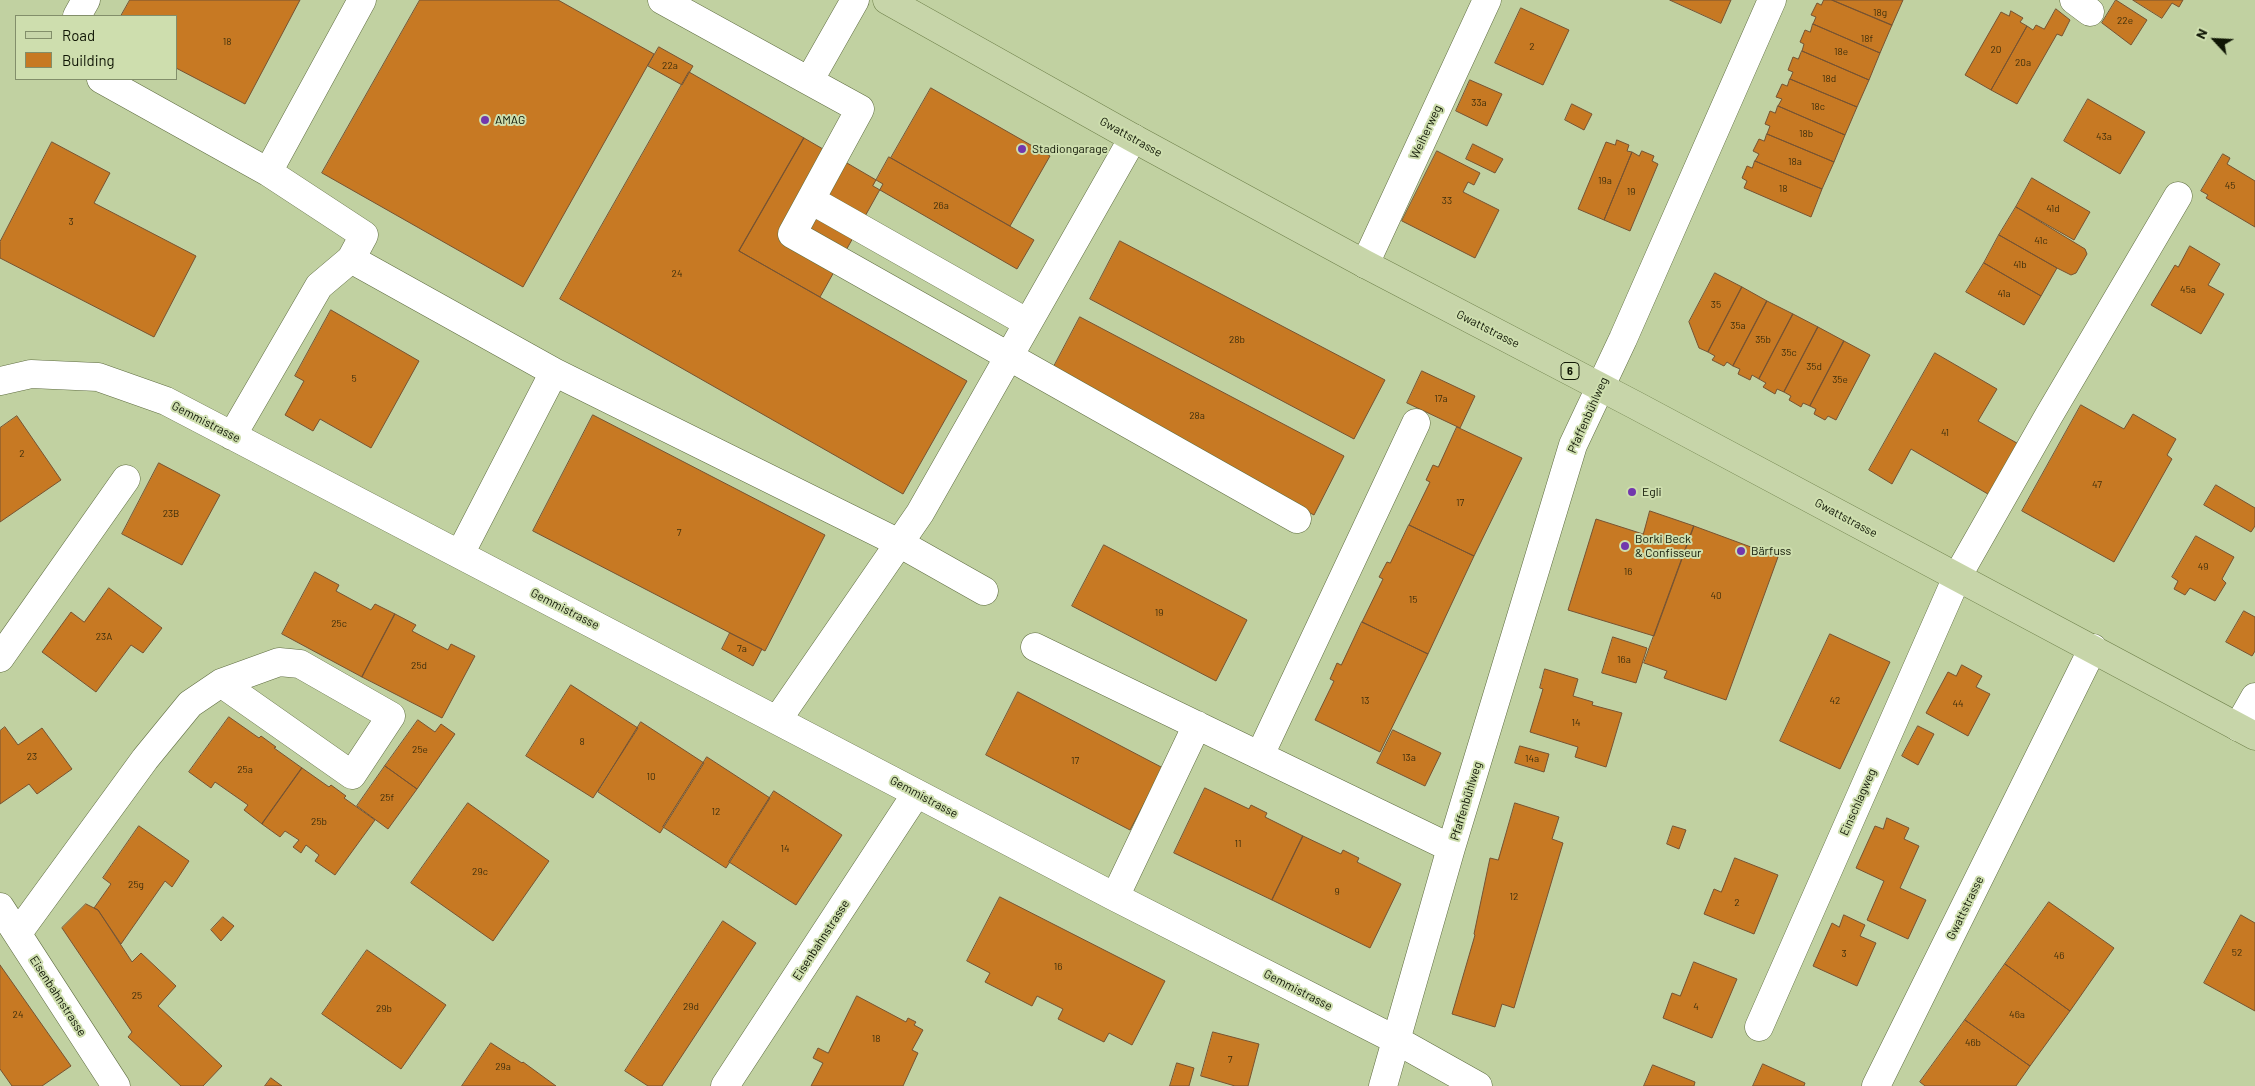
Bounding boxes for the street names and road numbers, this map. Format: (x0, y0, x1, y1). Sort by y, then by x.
street label: Weiherweg (1407, 103, 1445, 161)
street label: Gwattstrasse (1097, 114, 1165, 160)
street label: Gwattstrasse (1454, 307, 1522, 351)
road number: 6 (1561, 362, 1579, 380)
street label: Pfaffenbühlweg (1565, 375, 1611, 455)
street label: Gemmistrasse (169, 399, 243, 445)
street label: Gwattstrasse (1812, 495, 1880, 541)
street label: Gemmistrasse (528, 586, 602, 632)
street label: Pfaffenbühlweg (1447, 760, 1485, 842)
street label: Einschlagweg (1837, 766, 1879, 838)
street label: Gemmistrasse (888, 773, 960, 821)
street label: Gwattstrasse (1943, 874, 1987, 942)
street label: Eisenbahnstrasse (790, 897, 852, 983)
street label: Eisenbahnstrasse (27, 953, 89, 1039)
street label: Gemmistrasse (1261, 967, 1335, 1013)

